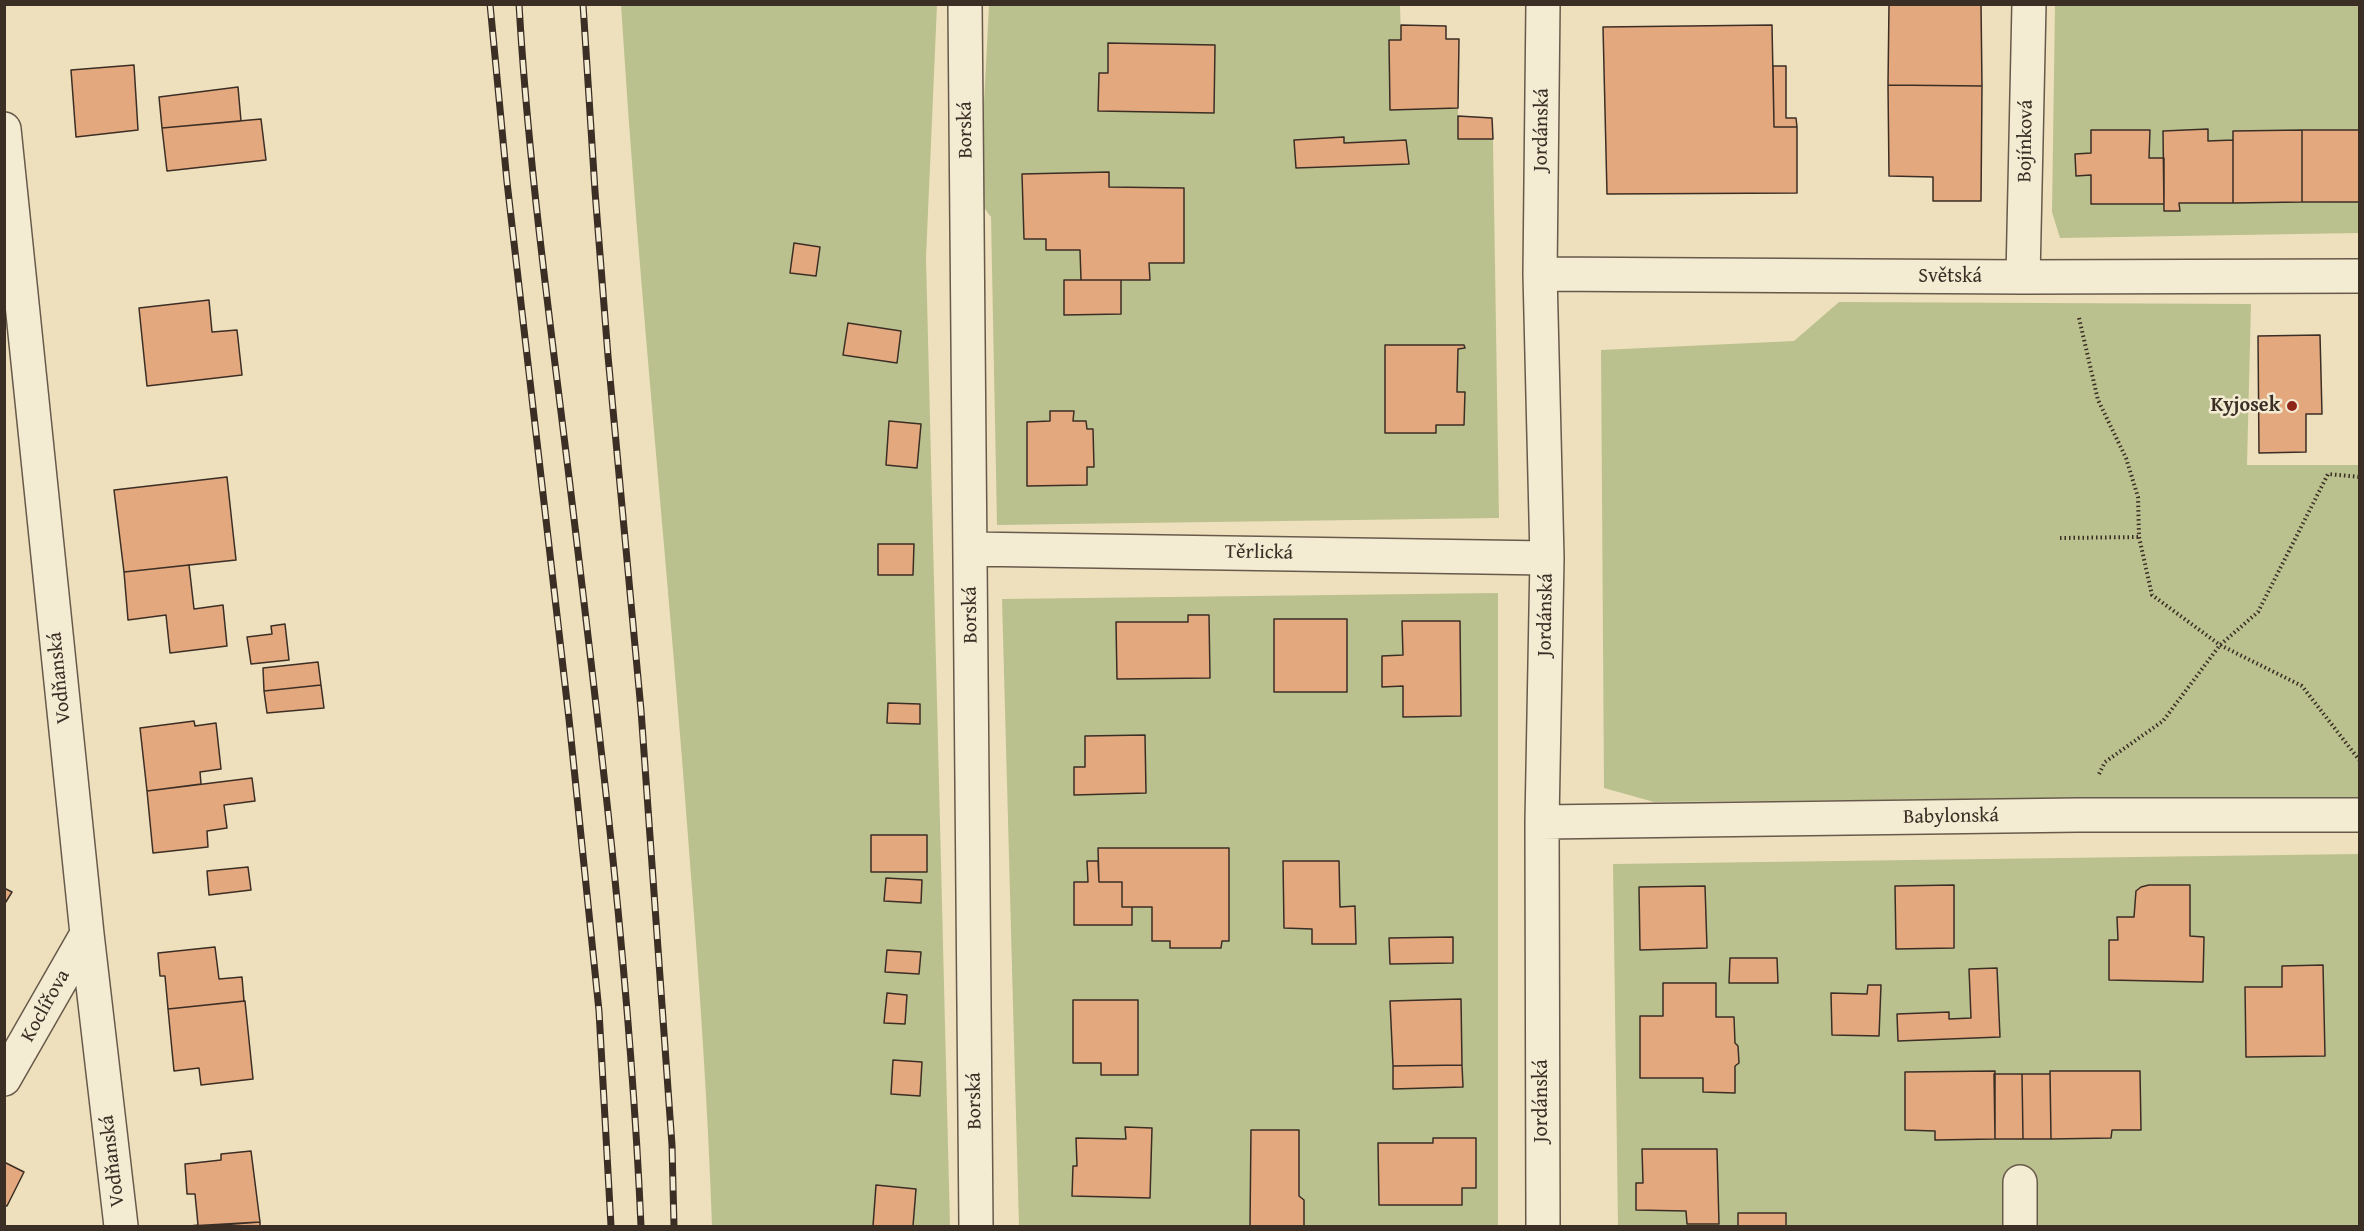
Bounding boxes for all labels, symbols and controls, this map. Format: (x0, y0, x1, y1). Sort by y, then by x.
street label: Jordánská (1529, 88, 1555, 172)
street label: Bojínková (2013, 99, 2039, 183)
street label: Borská (954, 101, 978, 159)
street label: Světská (1918, 265, 1982, 289)
place label: Kyjosek (2211, 394, 2280, 418)
marker: Kyjosek (2285, 399, 2299, 413)
street label: Těrlická (1225, 540, 1293, 566)
street label: Jordánská (1533, 573, 1559, 657)
street label: Borská (959, 586, 983, 644)
street label: Vodňanská (43, 631, 77, 725)
street label: Babylonská (1903, 804, 1999, 830)
street label: Koclířova (16, 966, 76, 1046)
street label: Jordánská (1530, 1059, 1554, 1143)
street label: Borská (963, 1072, 987, 1130)
street label: Vodňanská (95, 1114, 131, 1208)

